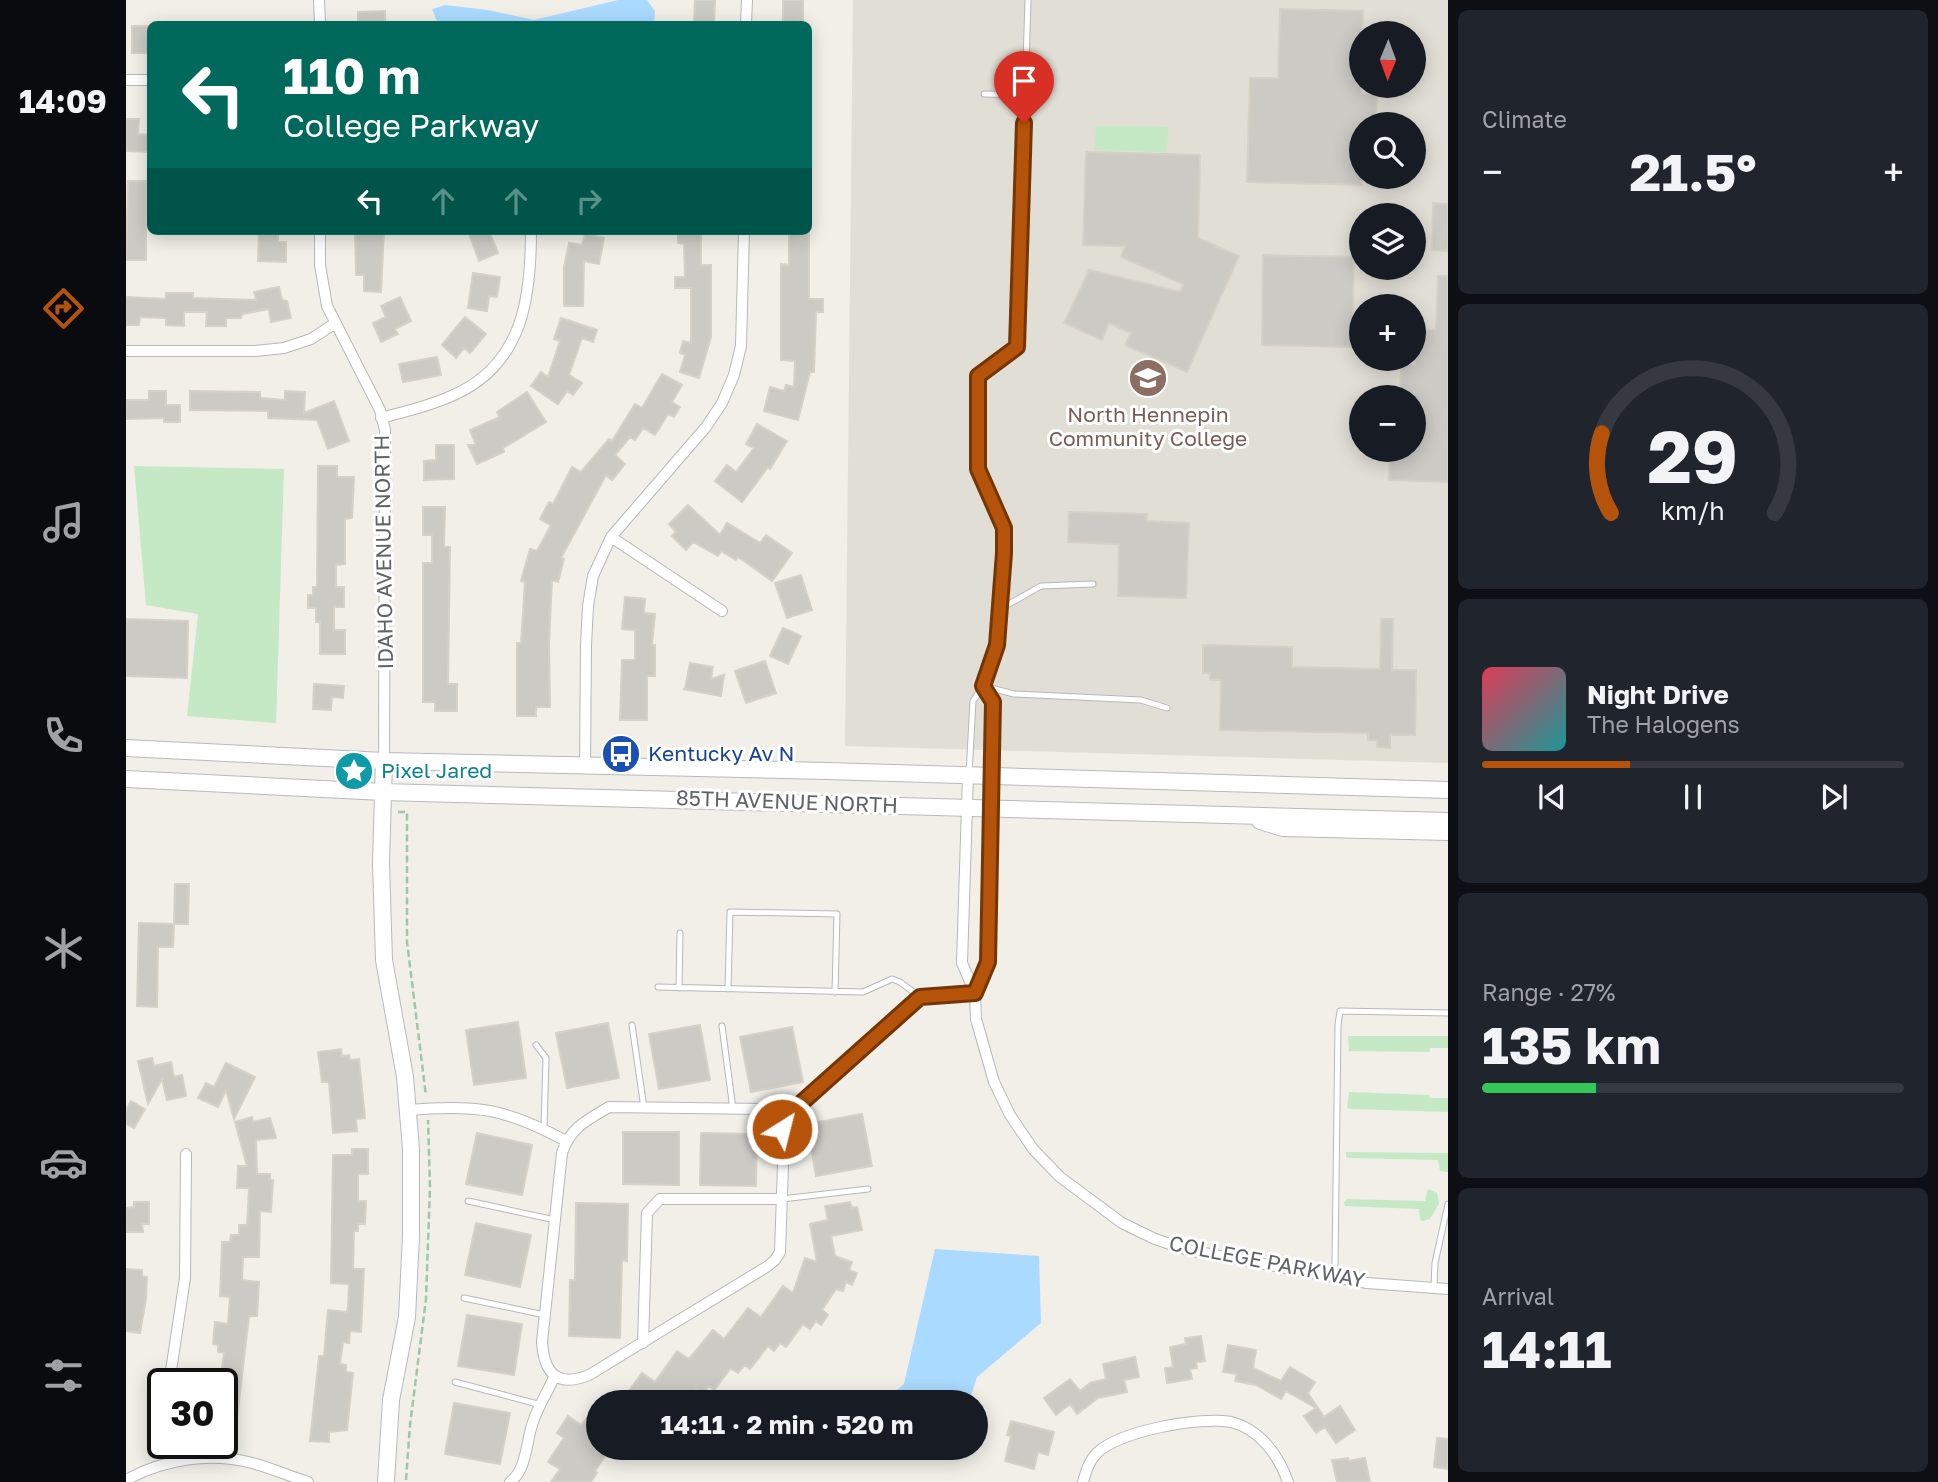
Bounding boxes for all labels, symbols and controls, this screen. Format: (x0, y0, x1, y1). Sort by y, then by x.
north arrow (1349, 21, 1426, 98)
map controls (1349, 21, 1426, 462)
text: 110 m (283, 46, 420, 105)
icon: left (168, 49, 259, 140)
pin (994, 51, 1054, 123)
icon: arrive (1005, 62, 1043, 100)
text: 14:09 (19, 82, 107, 120)
text: Climate (1482, 105, 1567, 133)
text: College Parkway (283, 106, 539, 144)
button: search (1349, 112, 1426, 189)
text: 21.5° (1629, 140, 1757, 202)
text: − (1482, 149, 1503, 194)
text: + (1883, 149, 1904, 194)
icon: left (351, 182, 389, 220)
icon: ahead (424, 182, 462, 220)
icon: ahead (497, 182, 535, 220)
icon: right (570, 182, 608, 220)
button: layers (1349, 203, 1426, 280)
icon: directions (39, 284, 88, 333)
button: + (1349, 294, 1426, 371)
school or university icon: North Hennepin Community College (1127, 357, 1169, 399)
button: − (1349, 385, 1426, 462)
place label: North Hennepin Community College (1049, 401, 1247, 451)
text: 29 (1648, 412, 1738, 499)
street label: IDAHO AVENUE NORTH (368, 434, 398, 670)
text: km/h (1661, 494, 1725, 525)
icon: music (39, 498, 88, 547)
text: Night Drive (1587, 679, 1729, 710)
text: The Halogens (1587, 710, 1740, 738)
icon: phone (39, 711, 88, 760)
bus stop icon: Kentucky Av N (600, 733, 642, 775)
place label: Kentucky Av N (648, 740, 794, 766)
place icon: Pixel Jared (333, 750, 375, 792)
place label: Pixel Jared (381, 757, 492, 783)
icon: previous (1533, 778, 1571, 816)
icon: pause (1674, 778, 1712, 816)
icon: next (1815, 778, 1853, 816)
street label: 85TH AVENUE NORTH (676, 784, 899, 818)
icon: climate (39, 924, 88, 973)
text: Range · 27% (1482, 978, 1615, 1006)
text: 135 km (1482, 1013, 1661, 1075)
position arrow (745, 1092, 819, 1166)
icon: car (39, 1138, 88, 1187)
street label: COLLEGE PARKWAY (1167, 1229, 1368, 1293)
text: Arrival (1482, 1282, 1554, 1310)
text: 14:11 (1482, 1317, 1611, 1379)
icon: filters (39, 1351, 88, 1400)
speed limit sign: 30 (147, 1368, 238, 1459)
text: 14:11 · 2 min · 520 m (660, 1409, 914, 1440)

